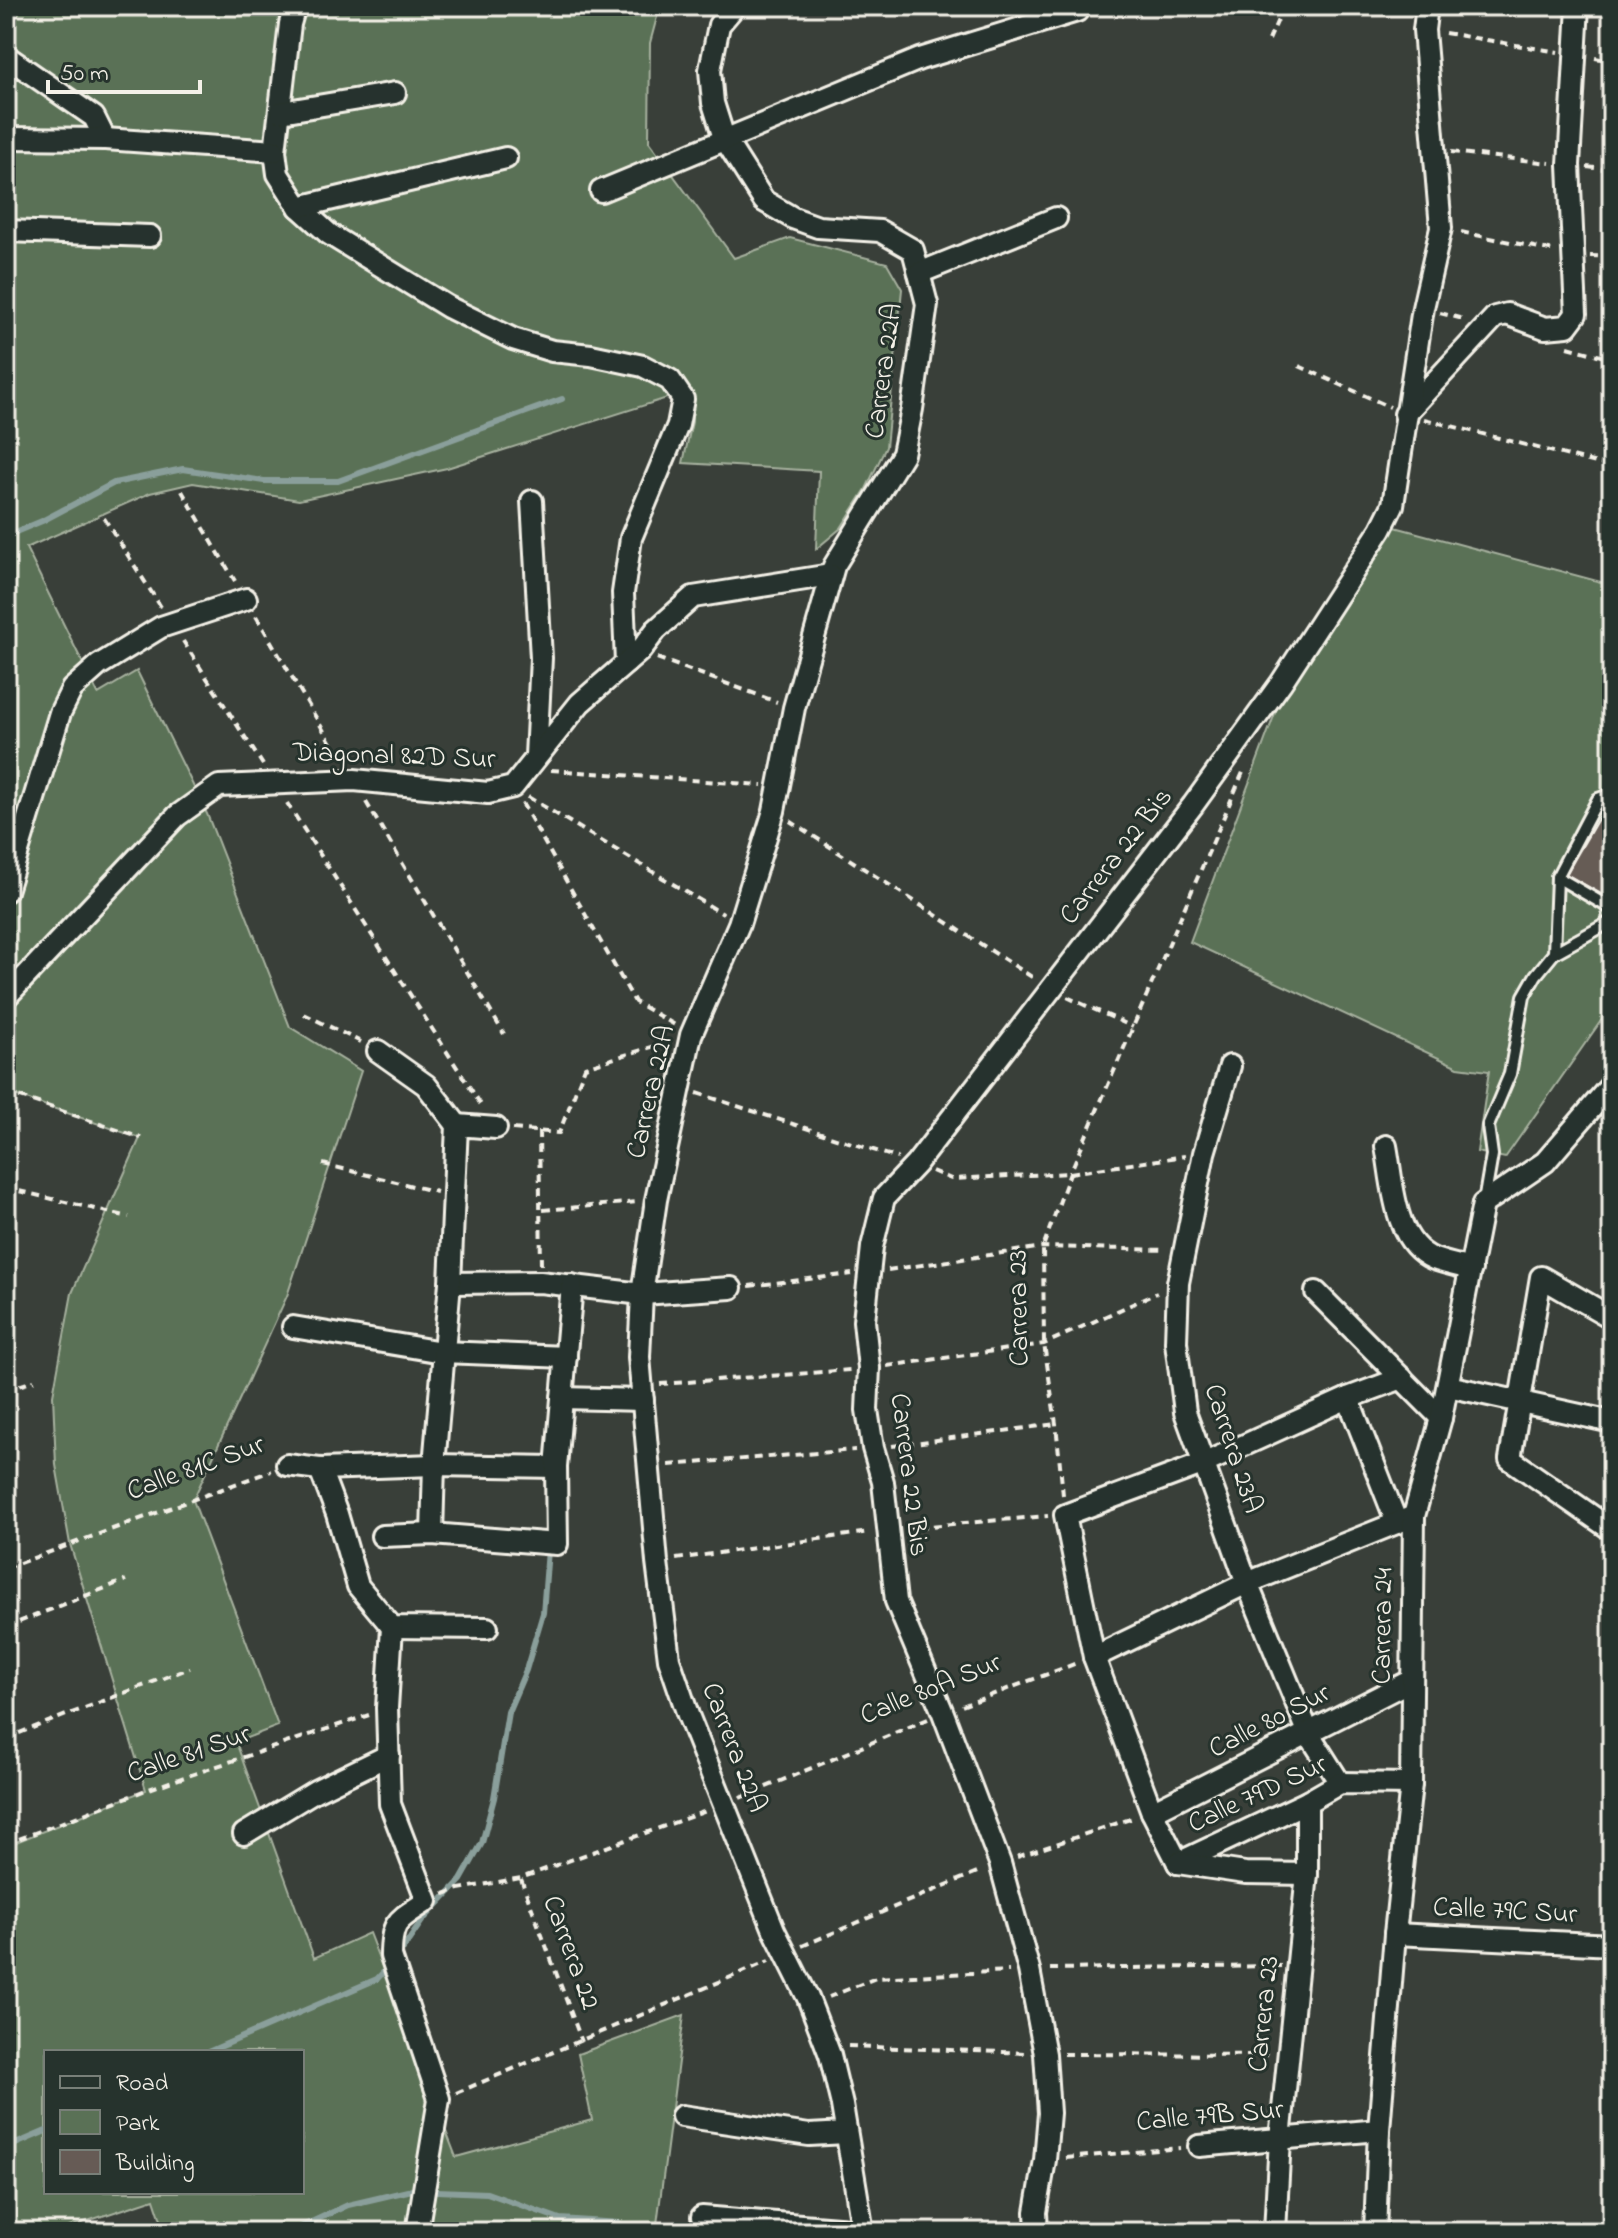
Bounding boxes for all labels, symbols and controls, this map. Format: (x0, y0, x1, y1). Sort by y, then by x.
scale bar (48, 44, 200, 94)
text: 50 m (60, 57, 109, 92)
street label: Carrera 22A (855, 301, 915, 441)
street label: Diagonal 82D Sur (291, 733, 496, 781)
street label: Carrera 22 Bis (1050, 780, 1184, 934)
street label: Carrera 22A (617, 1021, 687, 1163)
street label: Carrera 23 (998, 1249, 1042, 1367)
street label: Carrera 23A (1192, 1379, 1272, 1519)
street label: Carrera 22 Bis (878, 1391, 938, 1559)
street label: Calle 81C Sur (121, 1425, 271, 1513)
street label: Carrera 24 (1362, 1567, 1406, 1685)
street label: Calle 80A Sur (854, 1643, 1008, 1737)
street label: Calle 80 Sur (1202, 1674, 1338, 1770)
street label: Carrera 22A (689, 1677, 777, 1819)
street label: Calle 81 Sur (122, 1715, 257, 1795)
street label: Calle 79D Sur (1182, 1745, 1335, 1845)
street label: Calle 79C Sur (1432, 1888, 1578, 1936)
street label: Carrera 22 (530, 1890, 610, 2016)
street label: Carrera 23 (1239, 1954, 1291, 2074)
legend (44, 2050, 304, 2194)
text: Road (116, 2067, 169, 2102)
street label: Calle 79B Sur (1135, 2090, 1286, 2144)
text: Park (116, 2107, 160, 2142)
text: Building (115, 2147, 195, 2182)

